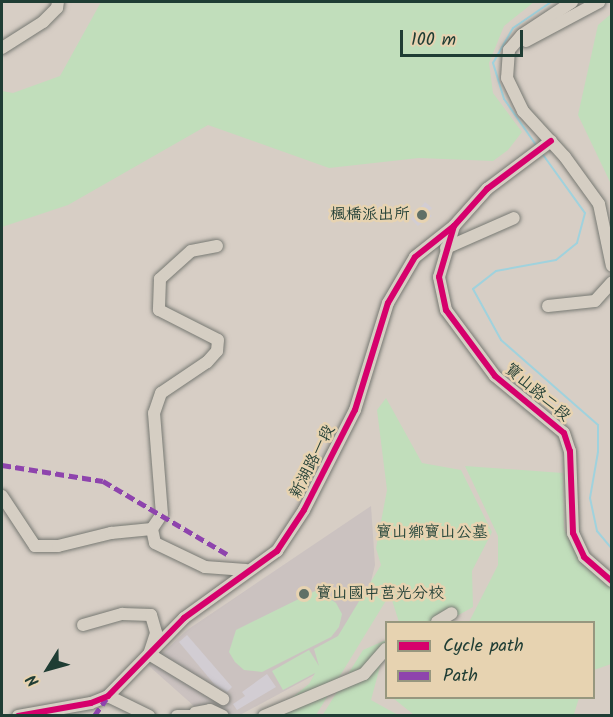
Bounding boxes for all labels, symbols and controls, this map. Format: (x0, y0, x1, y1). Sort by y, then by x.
scale bar (403, 18, 526, 56)
text: 100 m (411, 26, 456, 55)
place label: 楓橋派出所 (330, 205, 410, 225)
marker: 楓橋派出所 (415, 208, 429, 222)
street label: 寶山路二段 (500, 360, 574, 426)
street label: 新湖路一段 (286, 422, 340, 502)
park label: 寶山鄉寶山公墓 (376, 523, 488, 543)
place label: 寶山國中莒光分校 (316, 584, 444, 604)
marker: 寶山國中莒光分校 (297, 587, 311, 601)
legend (385, 621, 595, 699)
text: Cycle path (443, 632, 524, 661)
north arrow (18, 639, 78, 699)
text: Path (443, 662, 478, 691)
text: N (20, 669, 46, 692)

